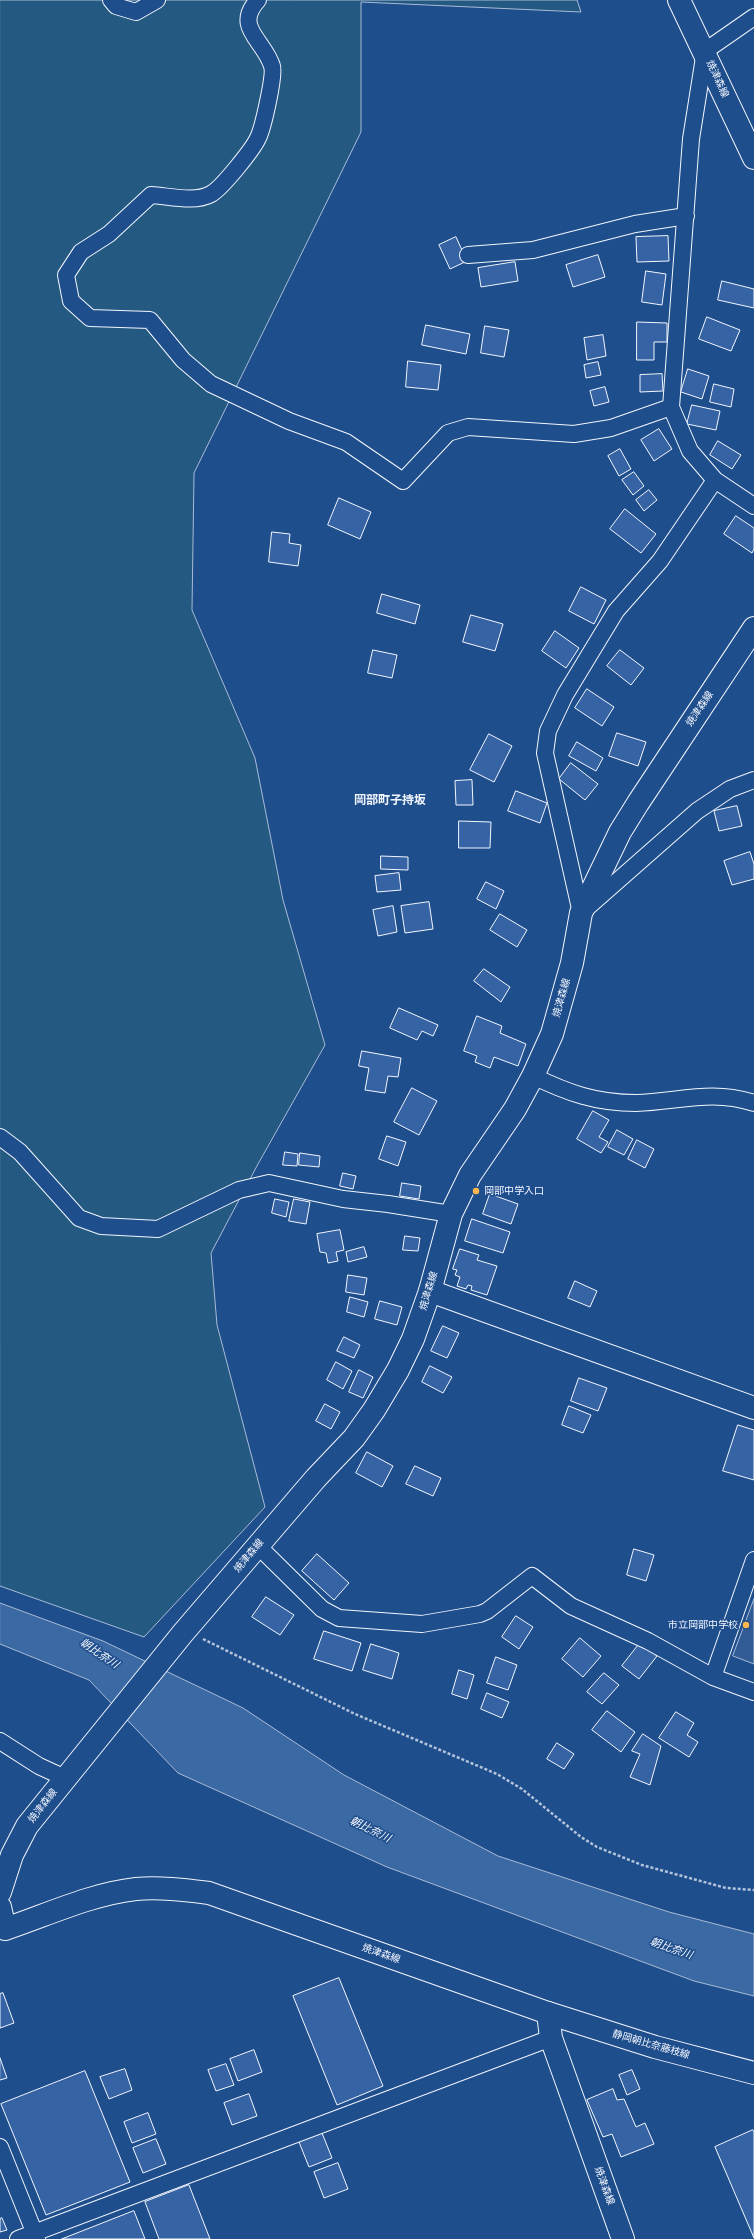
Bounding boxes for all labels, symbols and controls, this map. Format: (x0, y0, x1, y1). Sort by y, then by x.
street label: 焼津森線 (703, 58, 731, 100)
street label: 焼津森線 (684, 689, 716, 729)
district label: 岡部町子持坂 (354, 794, 426, 808)
street label: 焼津森線 (551, 977, 573, 1019)
place label: 岡部中学入口 (484, 1185, 544, 1197)
marker: 岡部中学入口 (471, 1186, 481, 1196)
street label: 焼津森線 (417, 1270, 441, 1312)
street label: 焼津森線 (232, 1537, 266, 1575)
place label: 市立岡部中学校 (668, 1619, 738, 1631)
marker: 市立岡部中学校 (741, 1620, 751, 1630)
water label: 朝比奈川 (77, 1636, 121, 1672)
street label: 焼津森線 (26, 1787, 60, 1825)
water label: 朝比奈川 (347, 1814, 393, 1846)
water label: 朝比奈川 (648, 1936, 694, 1962)
street label: 焼津森線 (360, 1942, 402, 1966)
street label: 静岡朝比奈藤枝線 (611, 2028, 691, 2062)
street label: 焼津森線 (592, 2165, 616, 2207)

